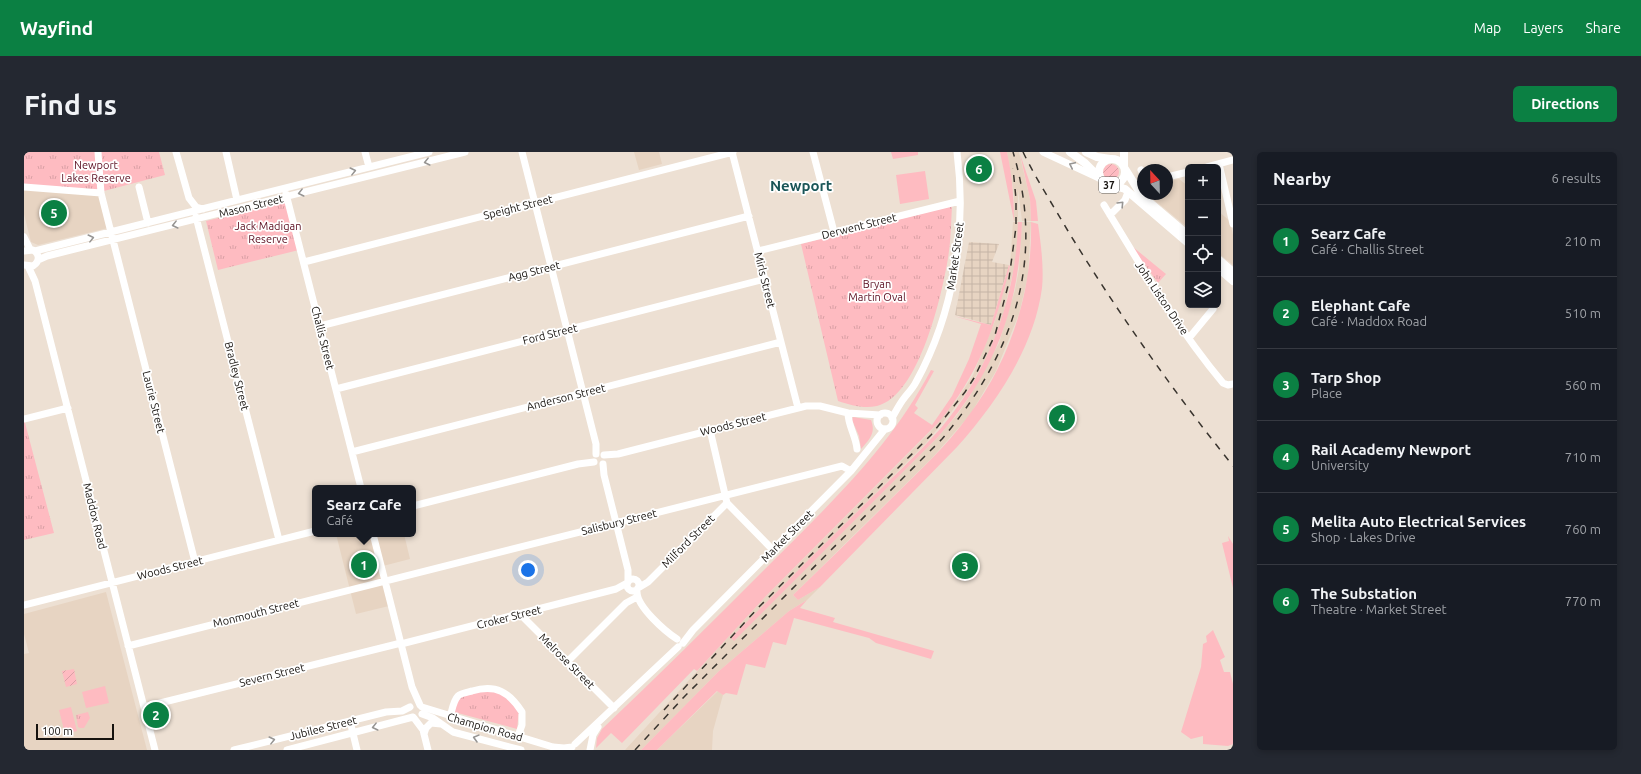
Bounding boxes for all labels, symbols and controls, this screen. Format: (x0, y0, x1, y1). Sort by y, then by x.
text: Wayfind (20, 17, 93, 39)
text: Map (1474, 20, 1501, 36)
text: Layers (1523, 20, 1563, 36)
text: Share (1585, 20, 1621, 36)
button: Directions (1513, 86, 1617, 122)
text: Find us (24, 89, 117, 120)
pin: 6 (966, 154, 992, 184)
one-way arrow (424, 157, 431, 165)
park label: Newport Lakes Reserve (61, 159, 131, 184)
one-way arrow (1069, 162, 1076, 170)
north arrow (1137, 164, 1173, 200)
map controls (1185, 164, 1221, 308)
button: + (1185, 164, 1221, 200)
one-way arrow (349, 167, 356, 176)
text: Nearby (1273, 169, 1331, 188)
text: 6 results (1551, 171, 1601, 185)
district label: Newport (770, 177, 833, 194)
road number: 37 (1099, 177, 1119, 193)
one-way arrow (298, 189, 305, 197)
street label: Mason Street (218, 192, 285, 220)
street label: Speight Street (482, 192, 555, 221)
pin: 5 (41, 198, 67, 228)
button: − (1185, 200, 1221, 236)
one-way arrow (1116, 201, 1124, 209)
street label: Derwent Street (820, 211, 898, 241)
park label: Jack Madigan Reserve (235, 220, 301, 245)
one-way arrow (172, 221, 179, 229)
street label: Market Street (944, 221, 966, 291)
text: Searz Cafe (1311, 225, 1386, 242)
one-way arrow (88, 234, 94, 242)
text: 1 (1282, 234, 1290, 248)
text: 210 m (1565, 234, 1601, 248)
button: locate (1185, 236, 1221, 272)
text: Café · Challis Street (1311, 242, 1424, 256)
street label: Mirls Street (752, 251, 778, 310)
street label: Agg Street (507, 259, 562, 283)
street label: John Liston Drive (1133, 259, 1191, 337)
button: layers (1185, 272, 1221, 308)
park label: Bryan Martin Oval (848, 278, 906, 303)
text: Elephant Cafe (1311, 297, 1410, 314)
street label: Challis Street (309, 305, 337, 372)
text: 2 (1282, 306, 1290, 320)
text: 510 m (1565, 306, 1601, 320)
text: Café · Maddox Road (1311, 314, 1427, 328)
street label: Ford Street (521, 321, 579, 347)
street label: Bradley Street (223, 340, 252, 412)
text: Tarp Shop (1311, 369, 1381, 386)
street label: Laurie Street (140, 370, 168, 435)
text: 3 (1282, 378, 1290, 392)
text: 560 m (1565, 378, 1601, 392)
street label: Anderson Street (525, 381, 607, 413)
text: Place (1311, 386, 1342, 400)
pin: 4 (1049, 403, 1075, 433)
street label: Woods Street (699, 410, 768, 438)
text: Rail Academy Newport (1311, 441, 1471, 458)
text: 4 (1282, 450, 1290, 464)
text: 710 m (1565, 450, 1601, 464)
text: University (1311, 458, 1369, 472)
street label: Maddox Road (81, 482, 109, 550)
popup (312, 485, 416, 537)
text: Searz Cafe (326, 496, 402, 513)
street label: Salisbury Street (580, 507, 659, 537)
street label: Market Street (759, 507, 816, 564)
street label: Milford Street (659, 512, 717, 570)
text: Café (326, 513, 353, 527)
text: Melita Auto Electrical Services (1311, 513, 1526, 530)
text: 5 (1282, 522, 1290, 536)
text: 760 m (1565, 522, 1601, 536)
text: Shop · Lakes Drive (1311, 530, 1416, 544)
pin: 1 (351, 550, 377, 580)
pin: 3 (952, 551, 978, 581)
street label: Woods Street (136, 554, 205, 582)
your location (518, 560, 538, 580)
text: The Substation (1311, 585, 1417, 602)
text: 6 (1282, 594, 1290, 608)
text: 770 m (1565, 594, 1601, 608)
street label: Monmouth Street (212, 596, 301, 630)
text: Theatre · Market Street (1311, 602, 1447, 616)
street label: Croker Street (475, 603, 543, 631)
street label: Melrose Street (537, 631, 598, 692)
street label: Severn Street (238, 661, 307, 689)
pin: 2 (143, 700, 169, 730)
street label: Champion Road (446, 710, 524, 744)
street label: Jubilee Street (288, 714, 359, 742)
scale bar (36, 722, 114, 741)
one-way arrow (372, 722, 379, 731)
text: 100 m (42, 725, 73, 737)
one-way arrow (473, 734, 480, 743)
one-way arrow (269, 737, 275, 745)

